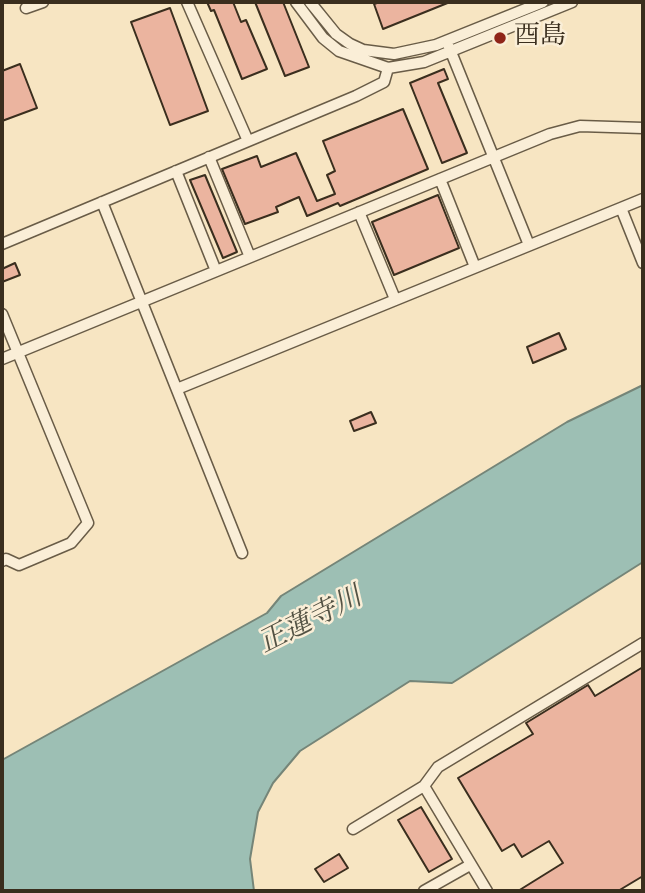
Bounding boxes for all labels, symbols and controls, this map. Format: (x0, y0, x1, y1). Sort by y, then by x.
place label: 酉島 (514, 22, 566, 54)
marker: 酉島 (492, 30, 508, 46)
water label: 正蓮寺川 (253, 582, 369, 662)

